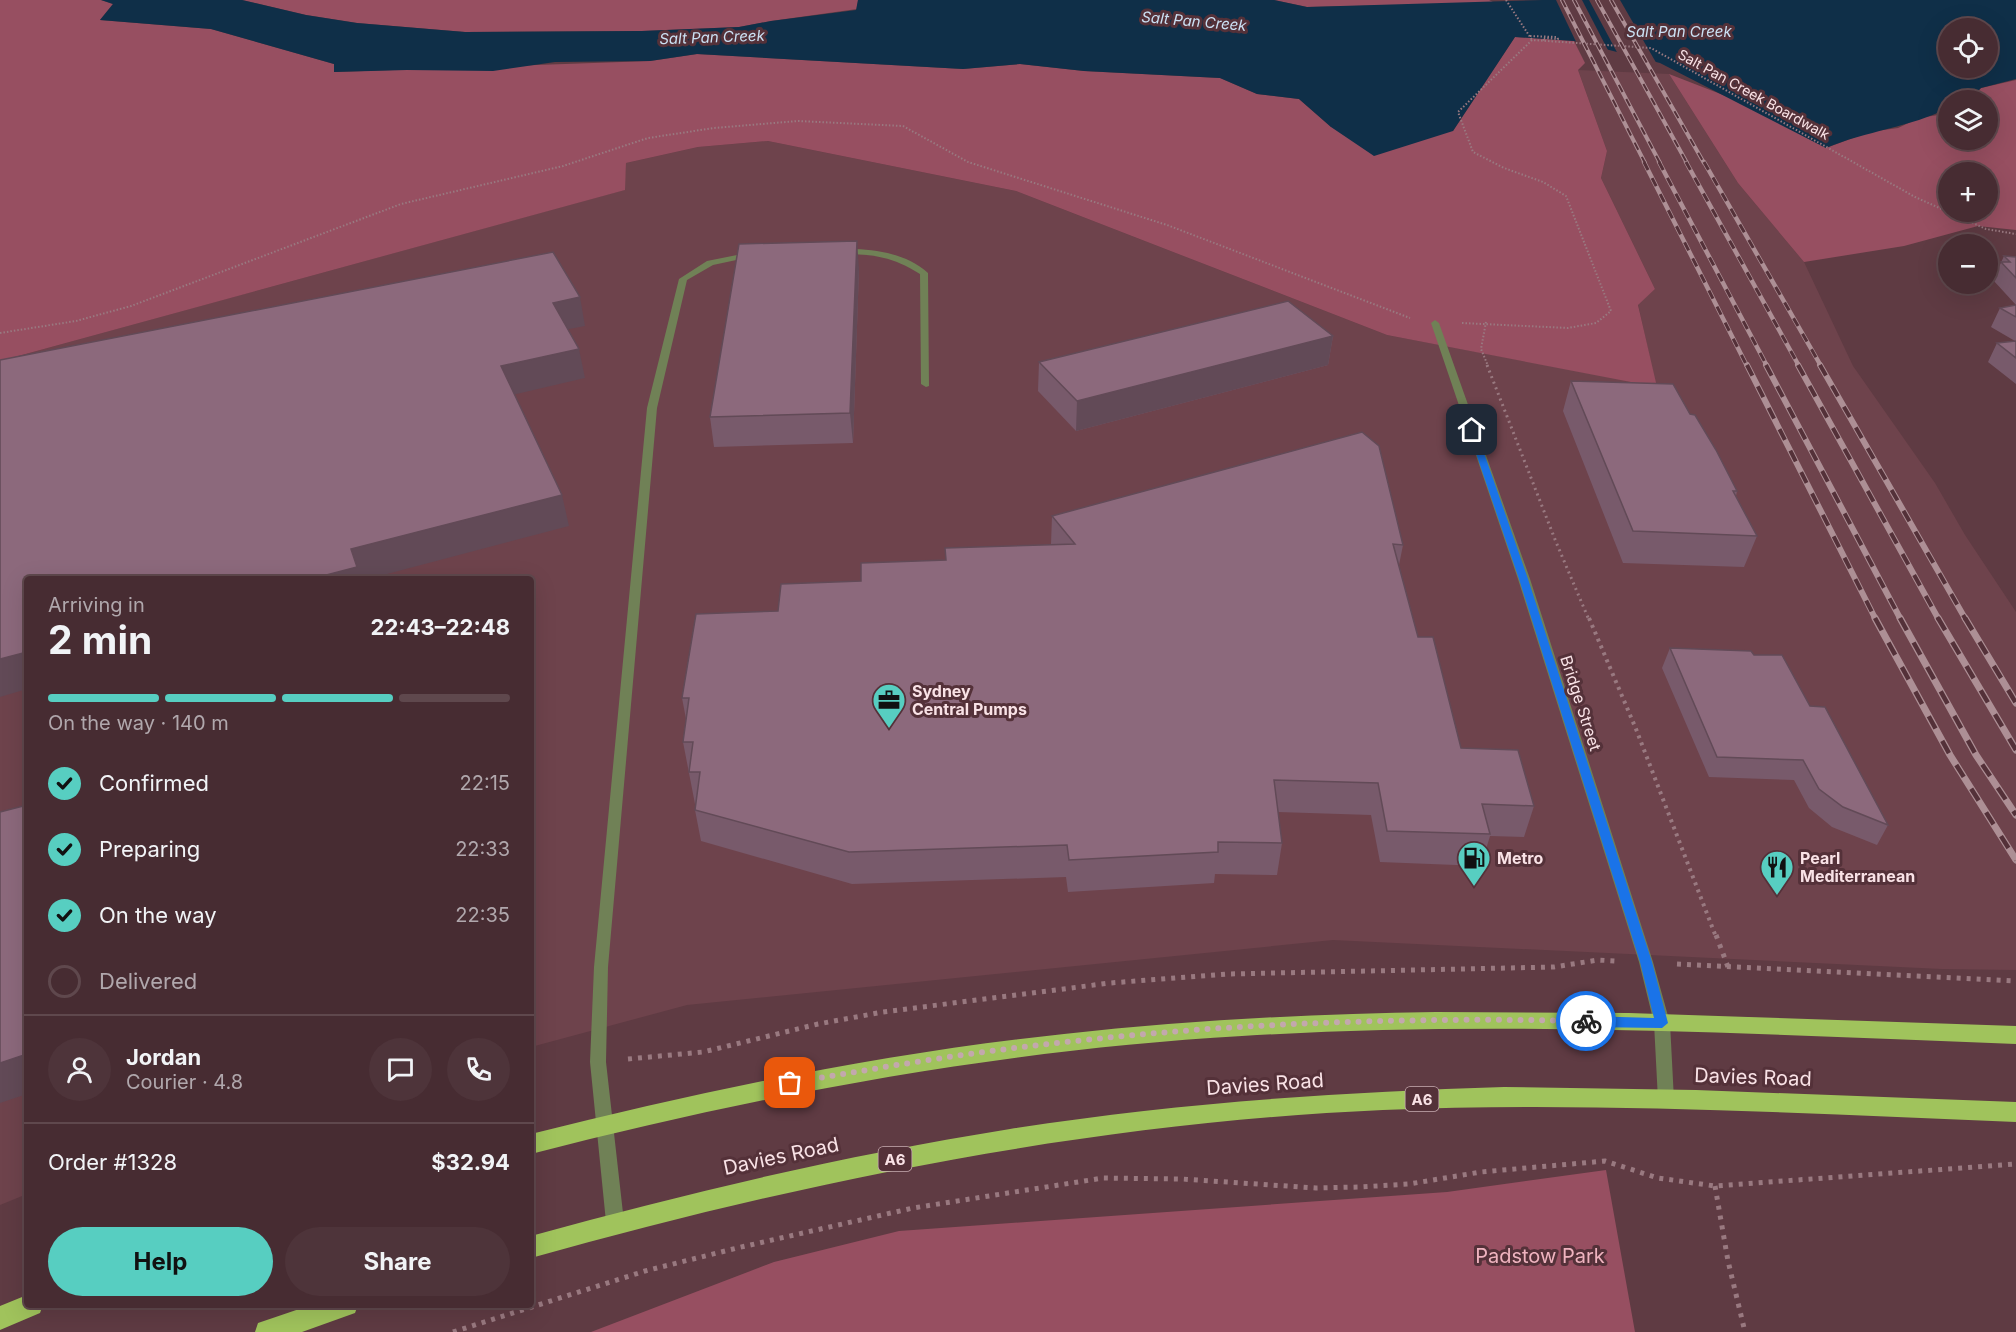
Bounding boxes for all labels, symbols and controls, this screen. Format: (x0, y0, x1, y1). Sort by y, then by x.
water label: Salt Pan Creek (1141, 7, 1248, 35)
map controls (1938, 18, 1998, 294)
button: locate (1938, 18, 1998, 78)
water label: Salt Pan Creek (1626, 22, 1732, 41)
water label: Salt Pan Creek (659, 26, 766, 48)
street label: Salt Pan Creek Boardwalk (1675, 45, 1833, 143)
button: layers (1938, 90, 1998, 150)
button: + (1938, 162, 1998, 222)
button: − (1938, 234, 1998, 294)
pin (1446, 404, 1497, 455)
icon: home (1455, 413, 1488, 446)
text: Arriving in (48, 593, 145, 617)
text: 22:43–22:48 (371, 614, 510, 640)
text: 2 min (48, 616, 152, 663)
street label: Bridge Street (1556, 653, 1606, 753)
place label: Sydney Central Pumps (912, 681, 1027, 719)
office icon: Sydney Central Pumps (871, 682, 907, 729)
text: On the way · 140 m (48, 711, 229, 735)
icon: check (48, 767, 81, 800)
text: Confirmed (99, 770, 209, 796)
text: 22:15 (460, 771, 510, 795)
icon: check (48, 833, 81, 866)
text: Preparing (99, 836, 200, 862)
text: 22:33 (455, 837, 510, 861)
fuel station icon: Metro (1456, 840, 1492, 887)
place label: Metro (1497, 848, 1543, 868)
place label: Pearl Mediterranean (1800, 848, 1915, 886)
restaurant icon: Pearl Mediterranean (1759, 849, 1795, 896)
icon: check (48, 899, 81, 932)
text: On the way (99, 902, 217, 928)
text: 22:35 (455, 903, 510, 927)
text: Delivered (99, 968, 197, 994)
courier (1556, 991, 1616, 1051)
icon: bike (1570, 1005, 1603, 1038)
button: person (48, 1038, 111, 1101)
button: chat (369, 1038, 432, 1101)
button: phone (447, 1038, 510, 1101)
text: Jordan (126, 1044, 201, 1070)
pin (764, 1057, 815, 1108)
street label: Davies Road (1694, 1063, 1812, 1091)
icon: bag (773, 1066, 806, 1099)
street label: Davies Road (1206, 1068, 1324, 1100)
text: Courier · 4.8 (126, 1070, 243, 1094)
road number: A6 (1406, 1087, 1438, 1111)
street label: Davies Road (721, 1132, 841, 1180)
road number: A6 (878, 1147, 912, 1171)
text: Order #1328 (48, 1149, 177, 1175)
text: $32.94 (431, 1149, 510, 1175)
button: Help (48, 1227, 273, 1296)
button: Share (285, 1227, 510, 1296)
park label: Padstow Park (1475, 1244, 1605, 1268)

